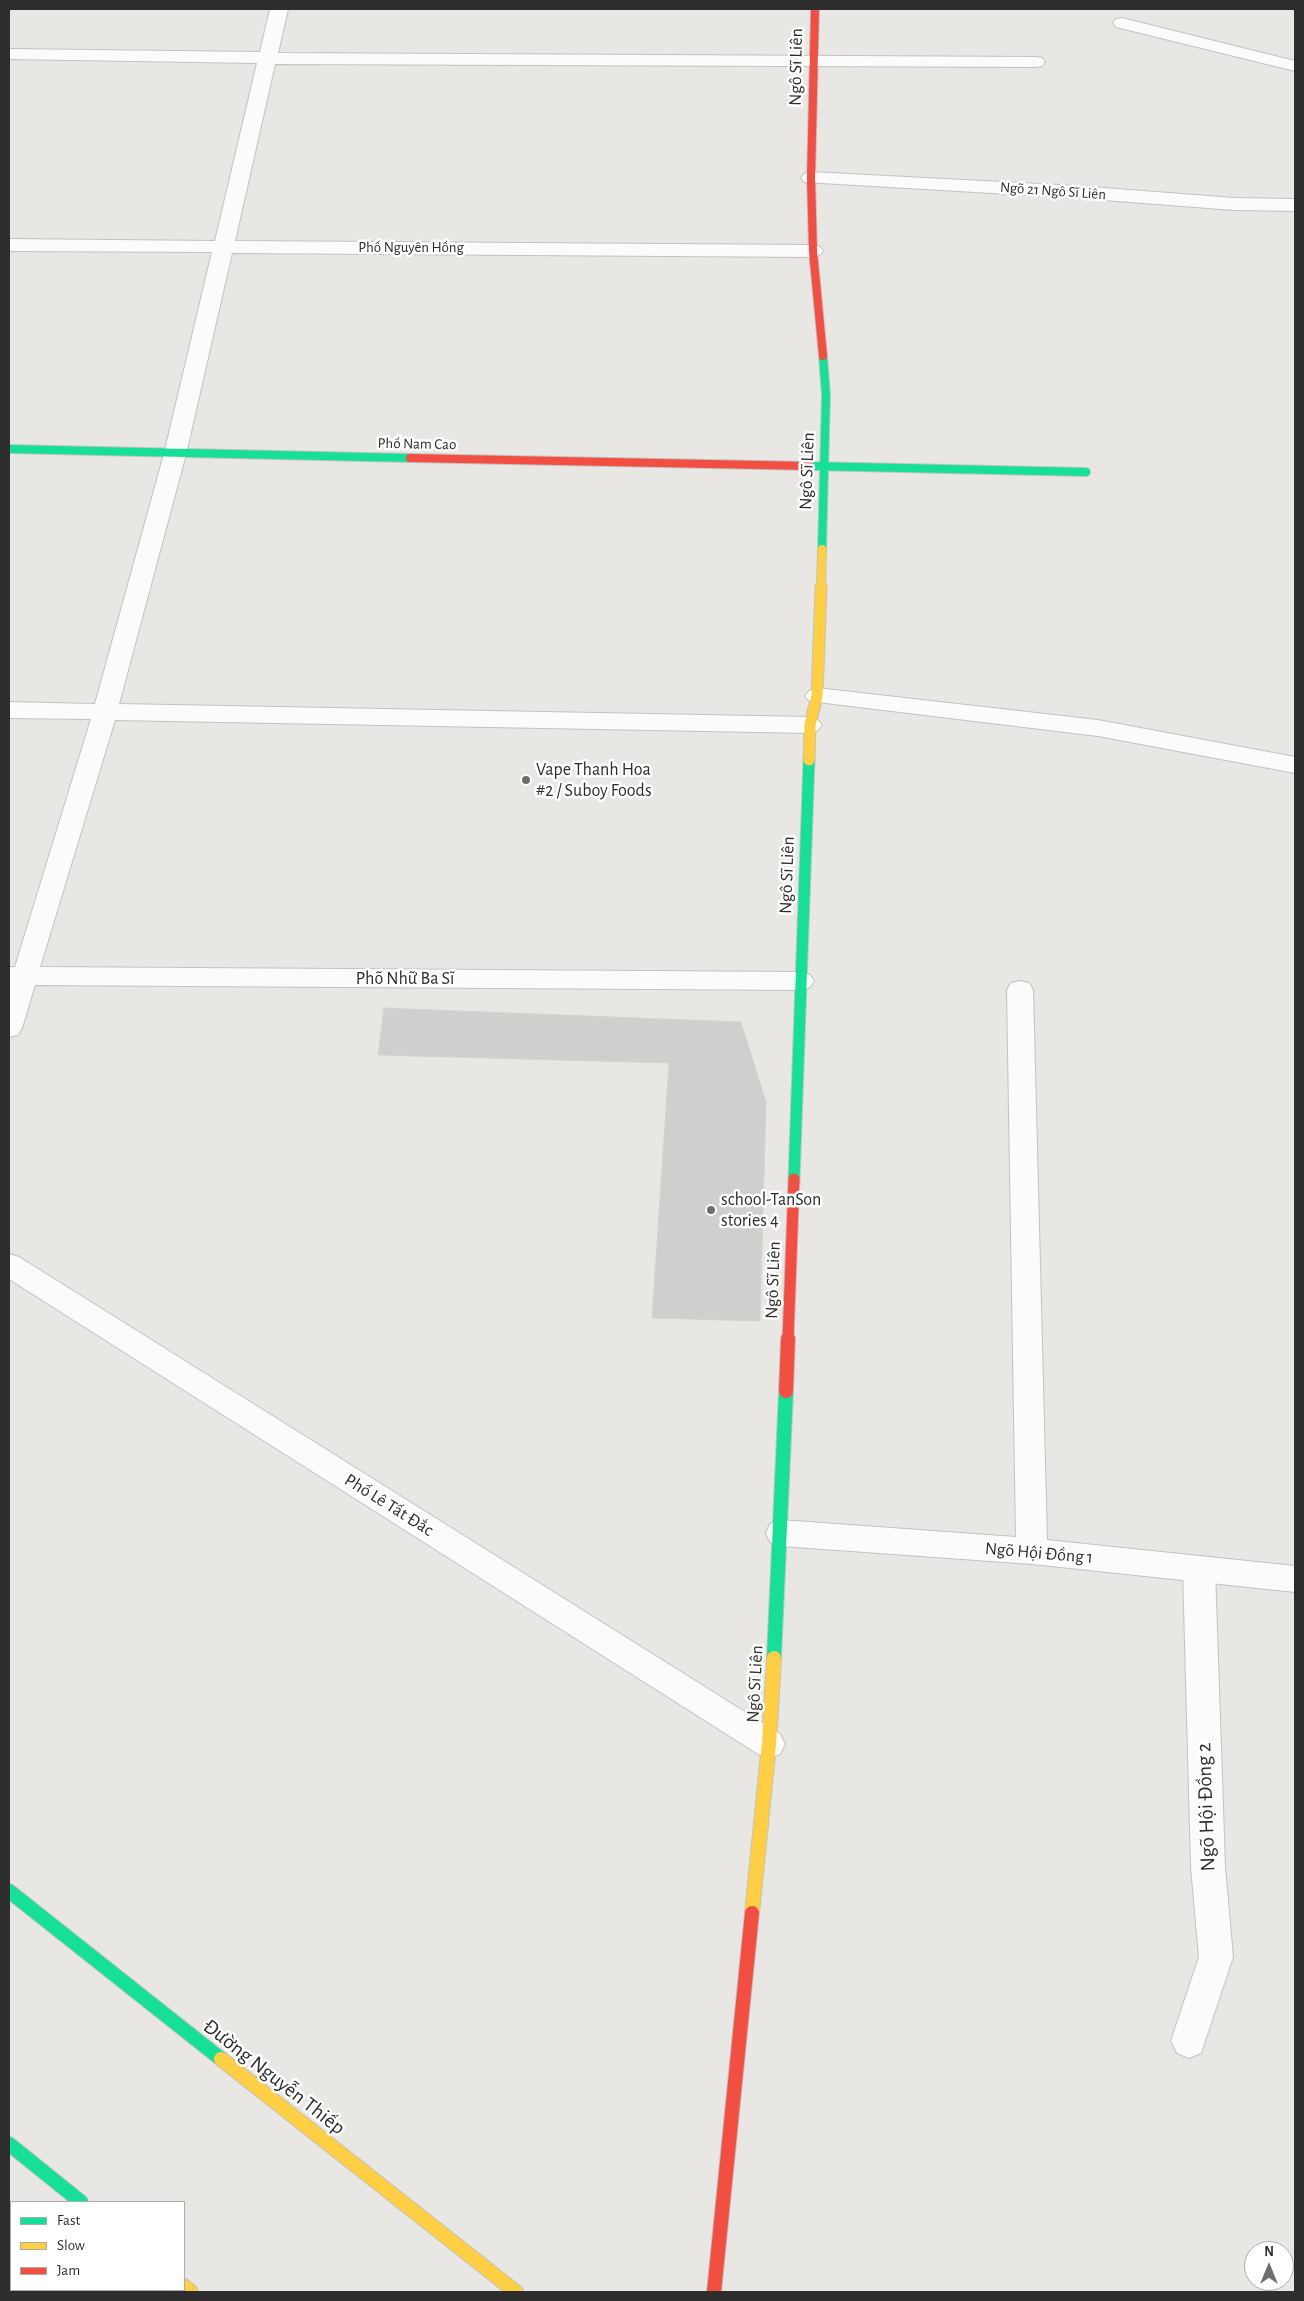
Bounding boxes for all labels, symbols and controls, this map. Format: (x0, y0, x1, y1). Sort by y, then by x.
street label: Ngô Sĩ Liên (785, 28, 807, 106)
street label: Ngõ 21 Ngô Sĩ Liên (999, 178, 1107, 204)
street label: Phố Nguyên Hồng (358, 238, 464, 256)
street label: Ngô Sĩ Liên (795, 432, 819, 510)
street label: Phố Nam Cao (377, 434, 457, 454)
place label: Vape Thanh Hoa #2 / Suboy Foods (536, 759, 652, 802)
marker: Vape Thanh Hoa #2 / Suboy Foods (520, 774, 532, 786)
street label: Ngô Sĩ Liên (775, 836, 799, 914)
street label: Phõ Nhữ Ba Sĩ (356, 968, 454, 990)
place label: school-TanSon stories 4 (721, 1189, 821, 1232)
marker: school-TanSon stories 4 (705, 1204, 717, 1216)
street label: Ngô Sĩ Liên (761, 1241, 785, 1319)
street label: Phố Lê Tất Đắc (340, 1469, 438, 1541)
street label: Ngõ Hội Đồng 1 (984, 1538, 1094, 1568)
street label: Ngô Sĩ Liên (742, 1645, 768, 1723)
street label: Ngõ Hội Đồng 2 (1191, 1742, 1221, 1872)
street label: Đường Nguyễn Thiếp (198, 2014, 350, 2140)
legend (10, 2201, 185, 2291)
text: Fast (57, 2213, 80, 2228)
text: Slow (57, 2238, 85, 2253)
north arrow (1244, 2241, 1294, 2291)
text: N (1264, 2245, 1274, 2259)
text: Jam (57, 2263, 80, 2278)

